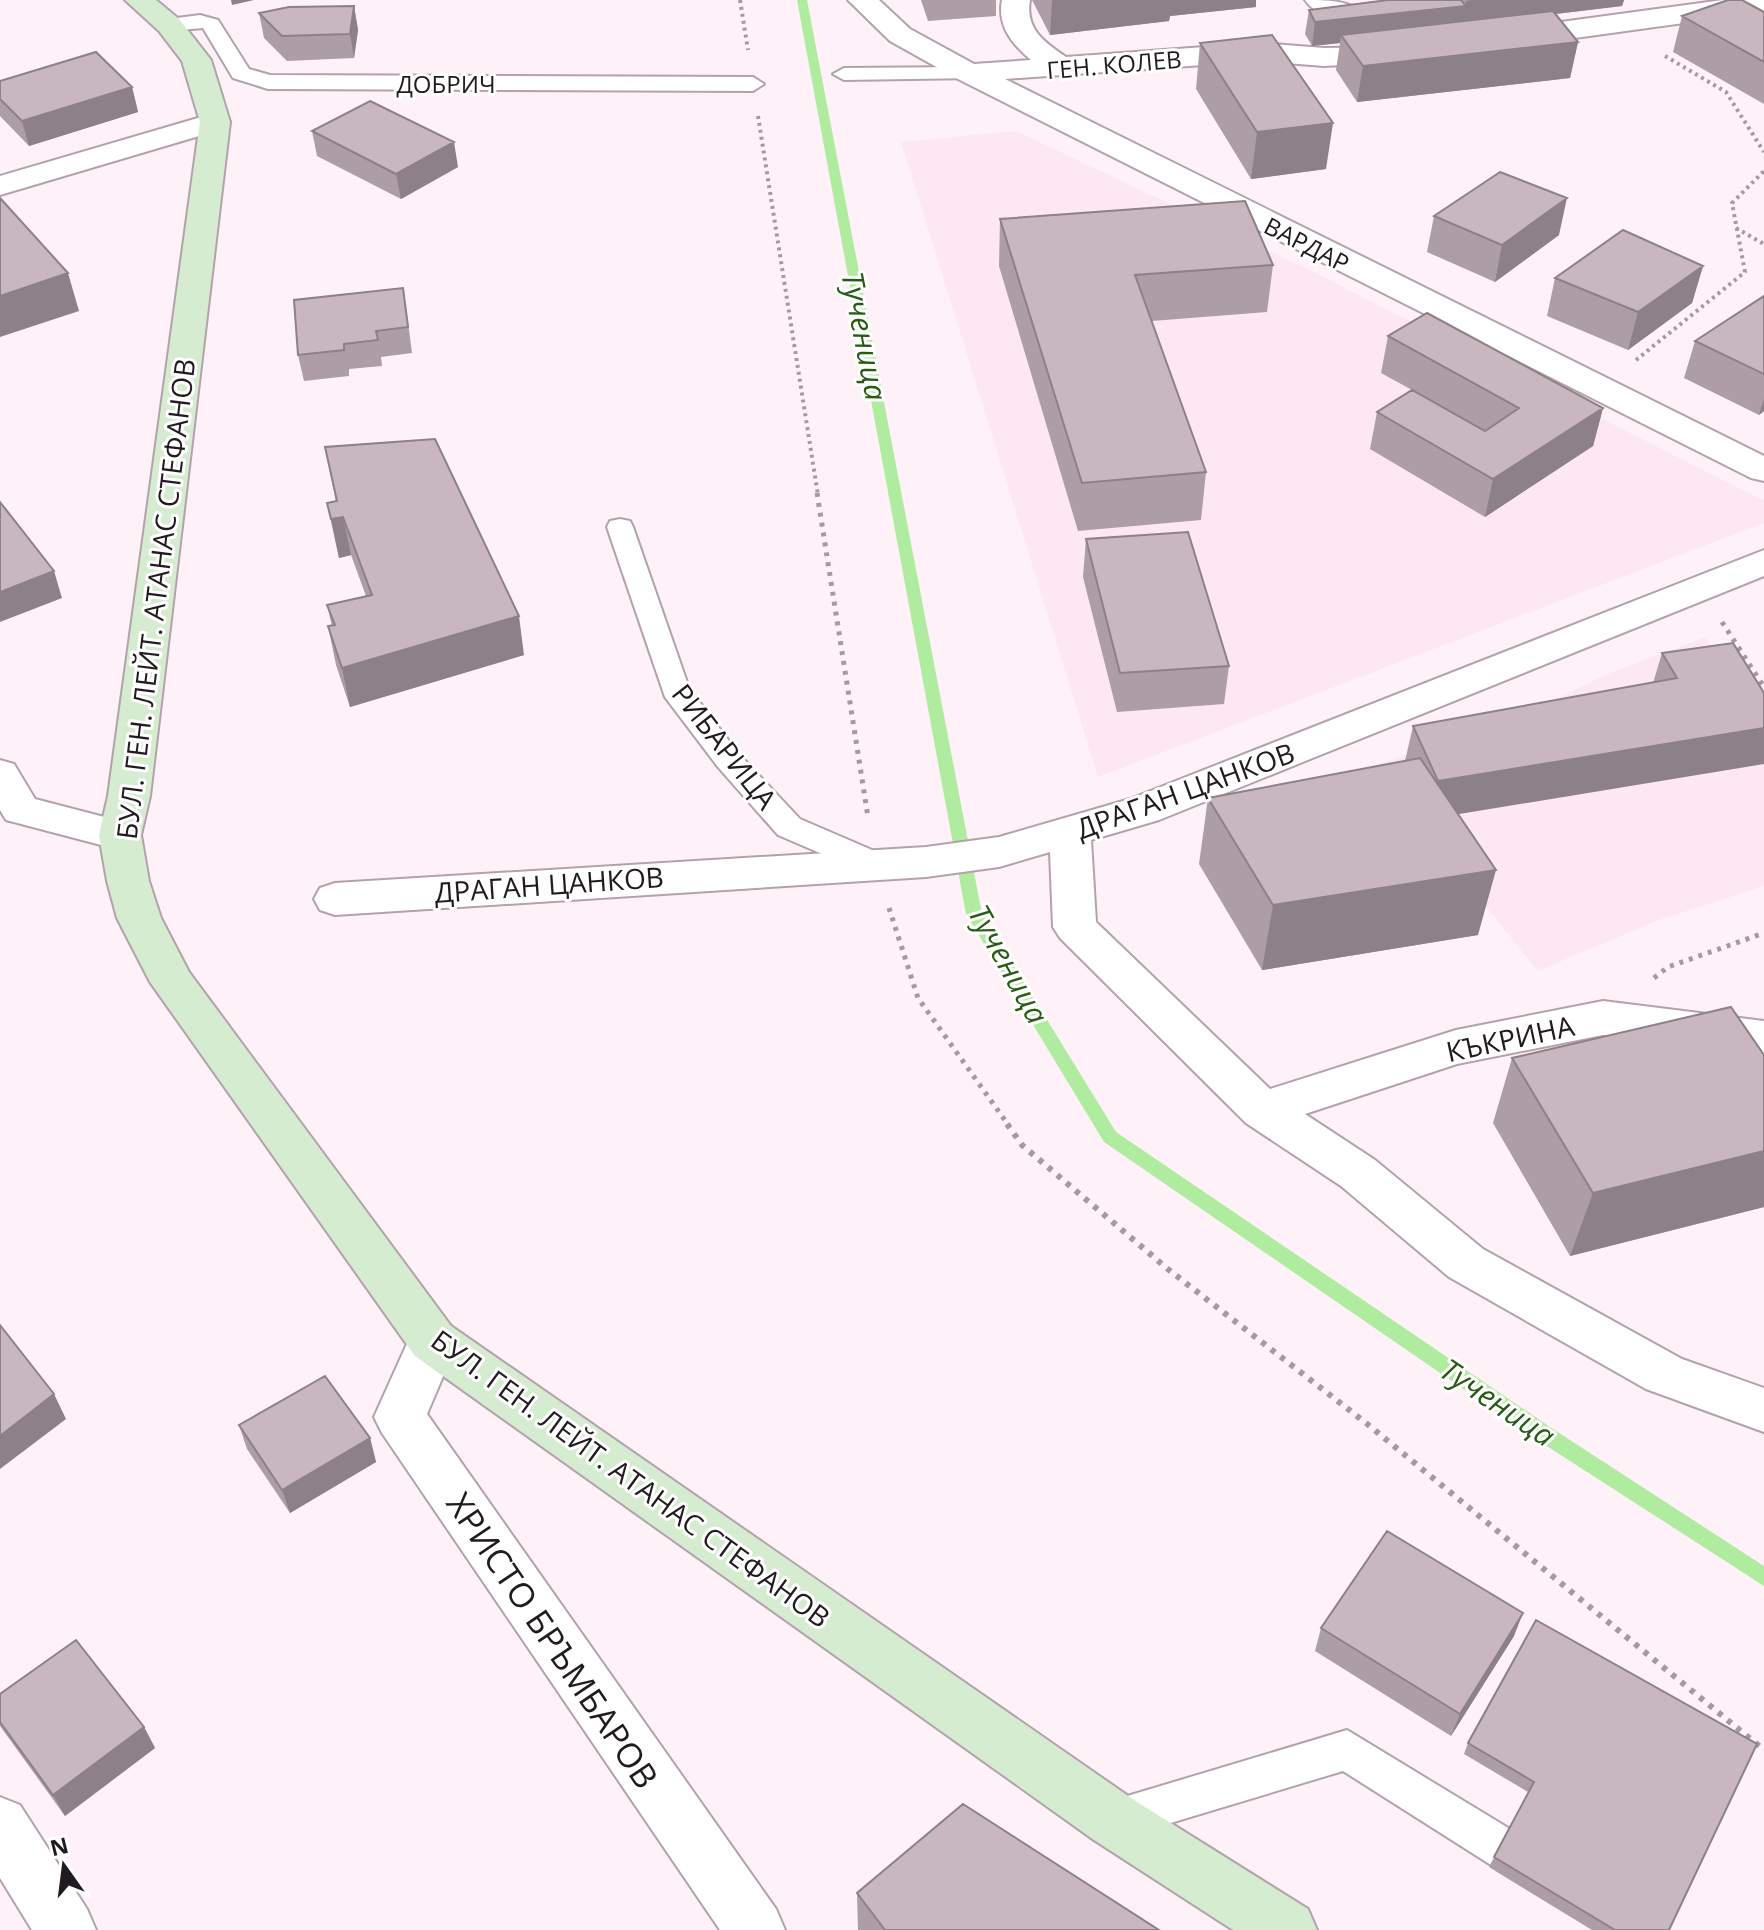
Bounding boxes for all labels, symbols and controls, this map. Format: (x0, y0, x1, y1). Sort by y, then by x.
street label: ГЕН. КОЛЕВ (1045, 42, 1183, 86)
street label: ДОБРИЧ (396, 67, 496, 100)
street label: ВАРДАР (1259, 209, 1355, 279)
water label: Тученица (832, 268, 898, 404)
street label: БУЛ. ГЕН. ЛЕЙТ. АТАНАС СТЕФАНОВ (107, 357, 203, 841)
street label: РИБАРИЦА (664, 675, 786, 817)
street label: ДРАГАН ЦАНКОВ (1071, 733, 1299, 847)
street label: ДРАГАН ЦАНКОВ (433, 857, 665, 911)
water label: Тученица (959, 897, 1059, 1031)
street label: КЪКРИНА (1443, 1006, 1578, 1070)
street label: БУЛ. ГЕН. ЛЕЙТ. АТАНАС СТЕФАНОВ (424, 1320, 838, 1636)
water label: Тученица (1432, 1349, 1564, 1455)
street label: ХРИСТО БРЪМБАРОВ (437, 1483, 669, 1797)
north arrow (24, 1826, 104, 1906)
text: N (47, 1829, 71, 1862)

